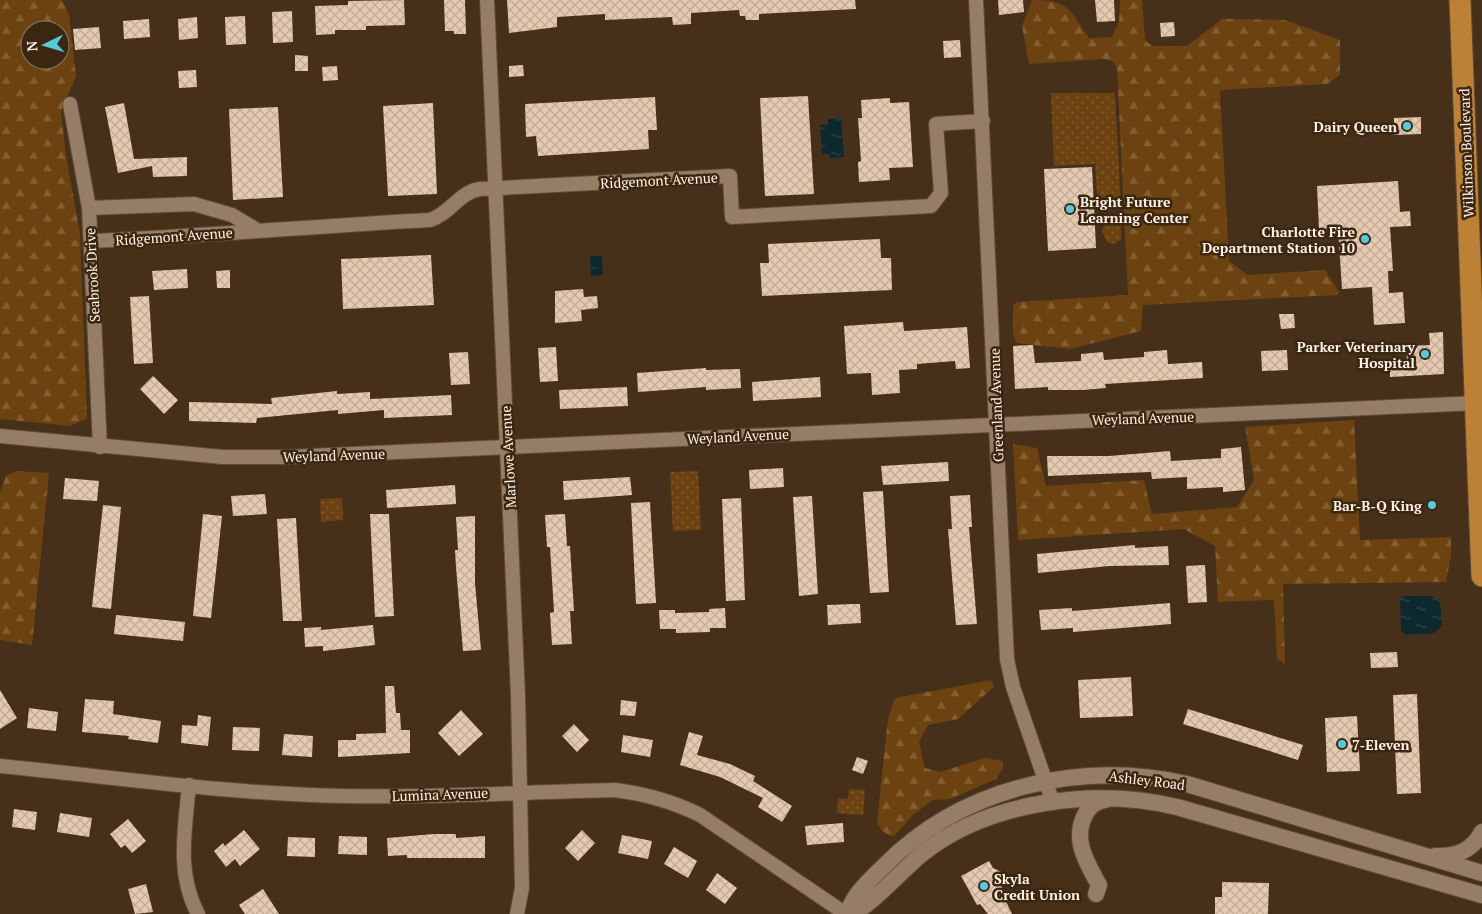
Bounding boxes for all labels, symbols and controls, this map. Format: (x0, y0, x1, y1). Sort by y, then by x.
north arrow (20, 20, 70, 70)
text: N (22, 40, 41, 52)
street label: Wilkinson Boulevard (1454, 88, 1478, 218)
place label: Dairy Queen (1314, 117, 1397, 136)
marker: Dairy Queen (1401, 120, 1413, 132)
street label: Ridgemont Avenue (600, 167, 718, 193)
place label: Bright Future Learning Center (1080, 192, 1188, 227)
marker: Bright Future Learning Center (1064, 203, 1076, 215)
street label: Ridgemont Avenue (115, 222, 233, 250)
place label: Charlotte Fire Department Station 10 (1202, 222, 1355, 257)
street label: Seabrook Drive (80, 228, 104, 322)
marker: Charlotte Fire Department Station 10 (1359, 233, 1371, 245)
place label: Parker Veterinary Hospital (1297, 337, 1416, 372)
street label: Greenland Avenue (985, 348, 1007, 462)
marker: Parker Veterinary Hospital (1419, 348, 1431, 360)
street label: Marlowe Avenue (496, 405, 520, 509)
street label: Weyland Avenue (1092, 407, 1194, 429)
street label: Weyland Avenue (686, 424, 790, 448)
street label: Weyland Avenue (283, 444, 385, 466)
place label: Bar-B-Q King (1333, 496, 1423, 515)
marker: Bar-B-Q King (1426, 499, 1438, 511)
place label: 7-Eleven (1352, 735, 1410, 754)
marker: 7-Eleven (1336, 738, 1348, 750)
street label: Ashley Road (1108, 766, 1186, 794)
street label: Lumina Avenue (392, 783, 488, 805)
place label: Skyla Credit Union (994, 869, 1080, 904)
marker: Skyla Credit Union (978, 880, 990, 892)

